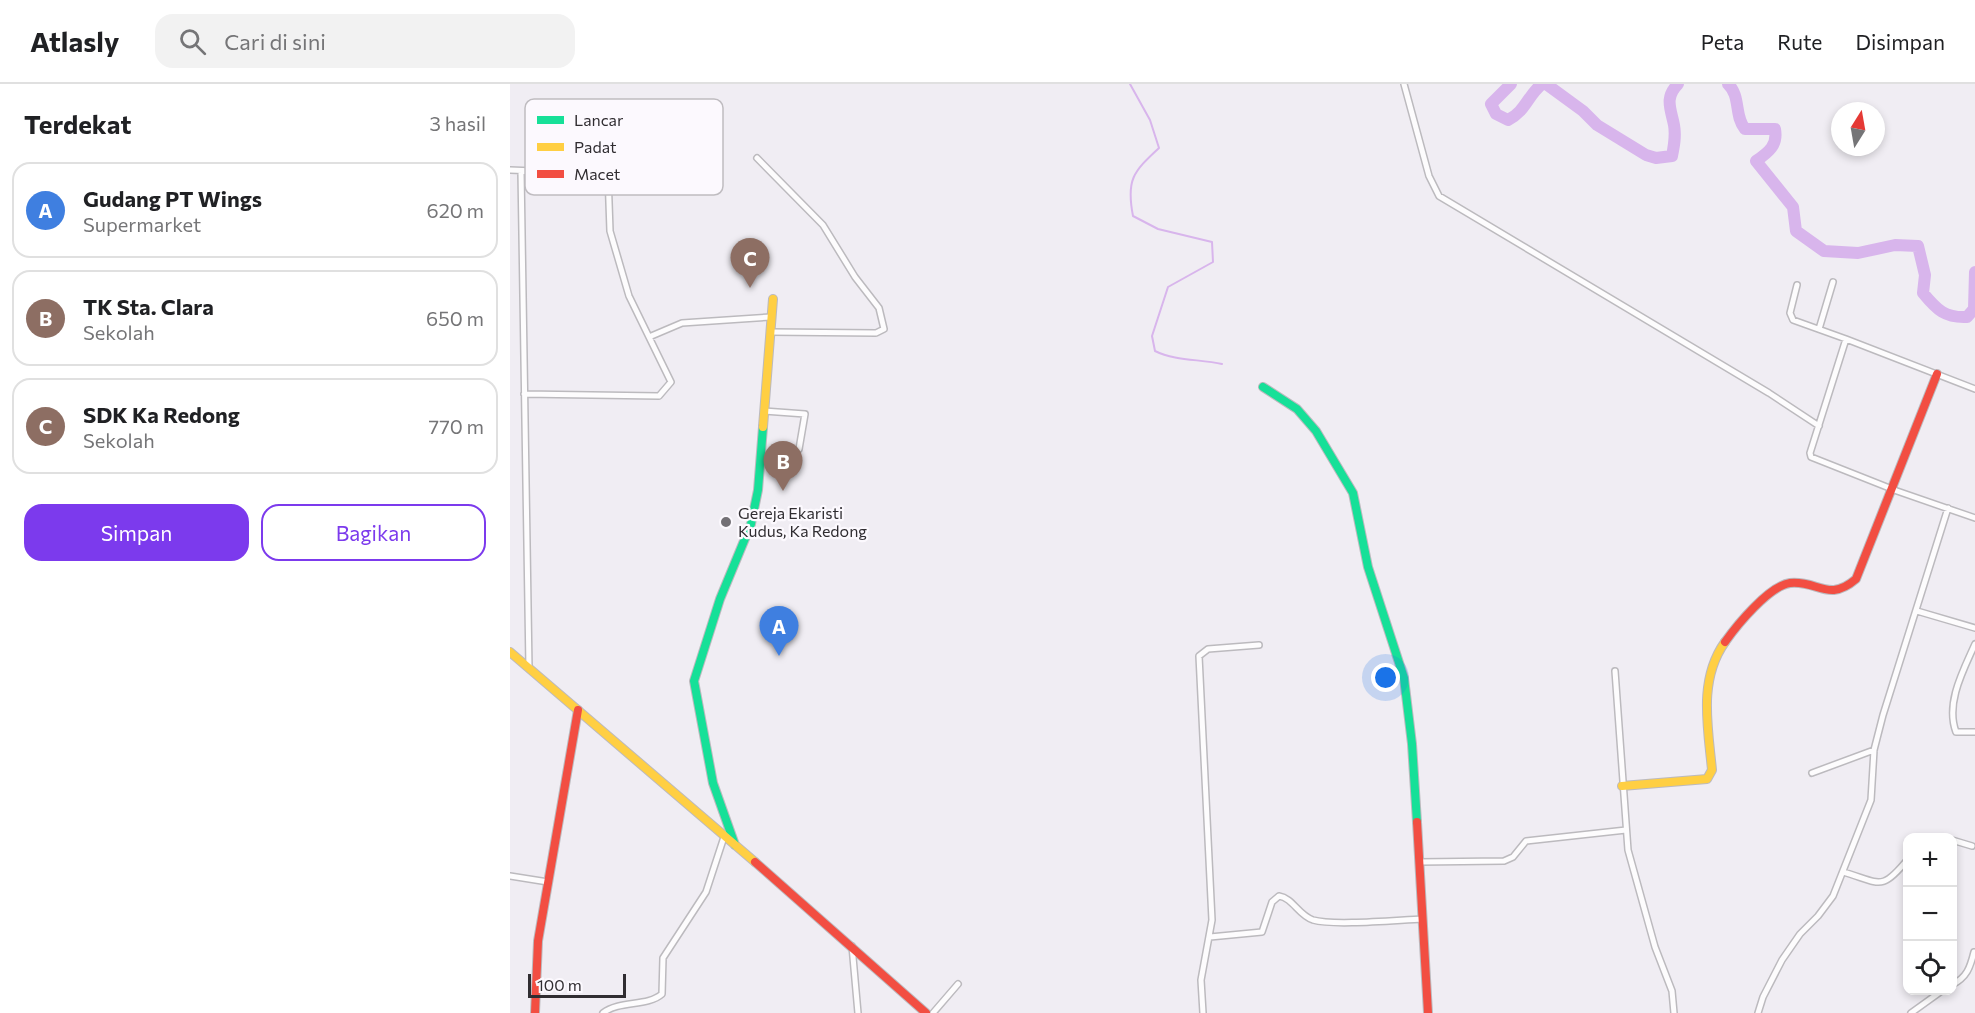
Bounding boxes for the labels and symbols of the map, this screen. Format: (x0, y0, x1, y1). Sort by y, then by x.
legend (525, 99, 723, 195)
north arrow (1831, 102, 1885, 156)
text: Lancar (574, 110, 624, 129)
text: Padat (574, 137, 617, 156)
text: Macet (574, 164, 621, 183)
pin: C (730, 238, 770, 288)
pin: B (764, 442, 802, 491)
place label: Gereja Ekaristi Kudus, Ka Redong (738, 503, 867, 540)
marker: Gereja Ekaristi Kudus, Ka Redong (719, 515, 733, 529)
pin: A (760, 606, 798, 656)
your location (1371, 663, 1400, 692)
scale bar (528, 971, 626, 998)

